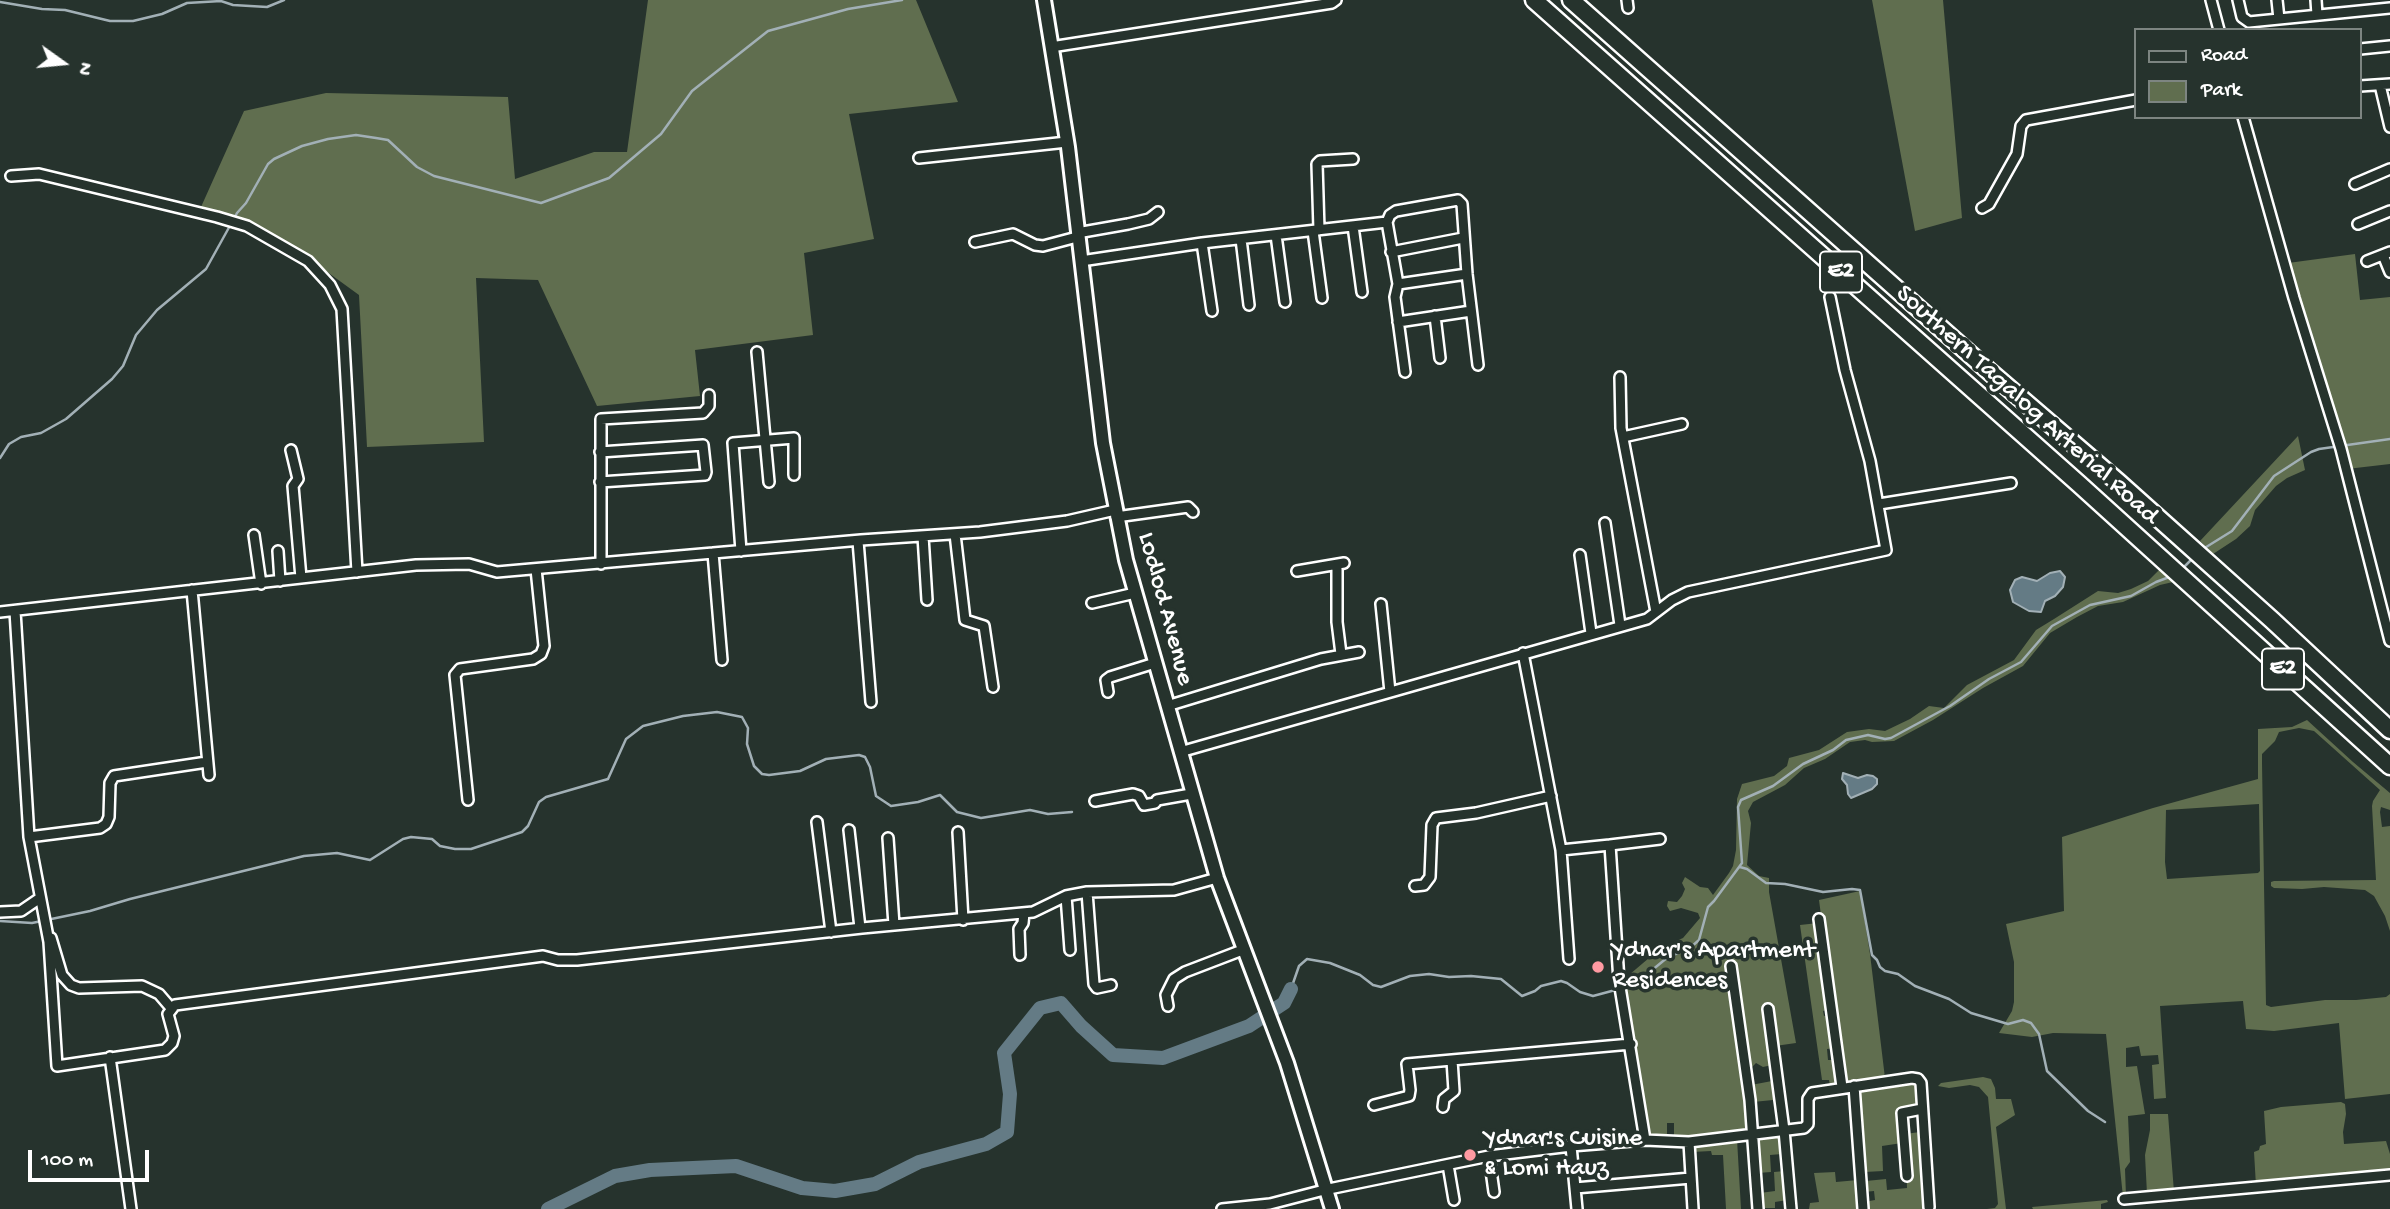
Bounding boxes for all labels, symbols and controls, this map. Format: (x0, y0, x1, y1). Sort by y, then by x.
north arrow (28, 28, 98, 98)
legend (2134, 28, 2362, 119)
text: Road (2201, 44, 2247, 69)
text: N (71, 60, 96, 78)
text: Park (2201, 79, 2241, 104)
road number: E2 (1820, 251, 1862, 292)
street label: Southern Tagalog Arterial Road (1888, 279, 2164, 533)
street label: Lodlod Avenue (1129, 529, 1199, 689)
road number: E2 (2262, 648, 2304, 690)
place label: Ydnar's Apartment Residences (1612, 936, 1815, 998)
marker: Ydnar's Apartment Residences (1590, 959, 1606, 975)
place label: Ydnar's Cuisine & Lomi Hauz (1484, 1124, 1643, 1186)
scale bar (32, 1136, 152, 1180)
marker: Ydnar's Cuisine & Lomi Hauz (1462, 1147, 1478, 1163)
text: 100 m (41, 1149, 93, 1174)

